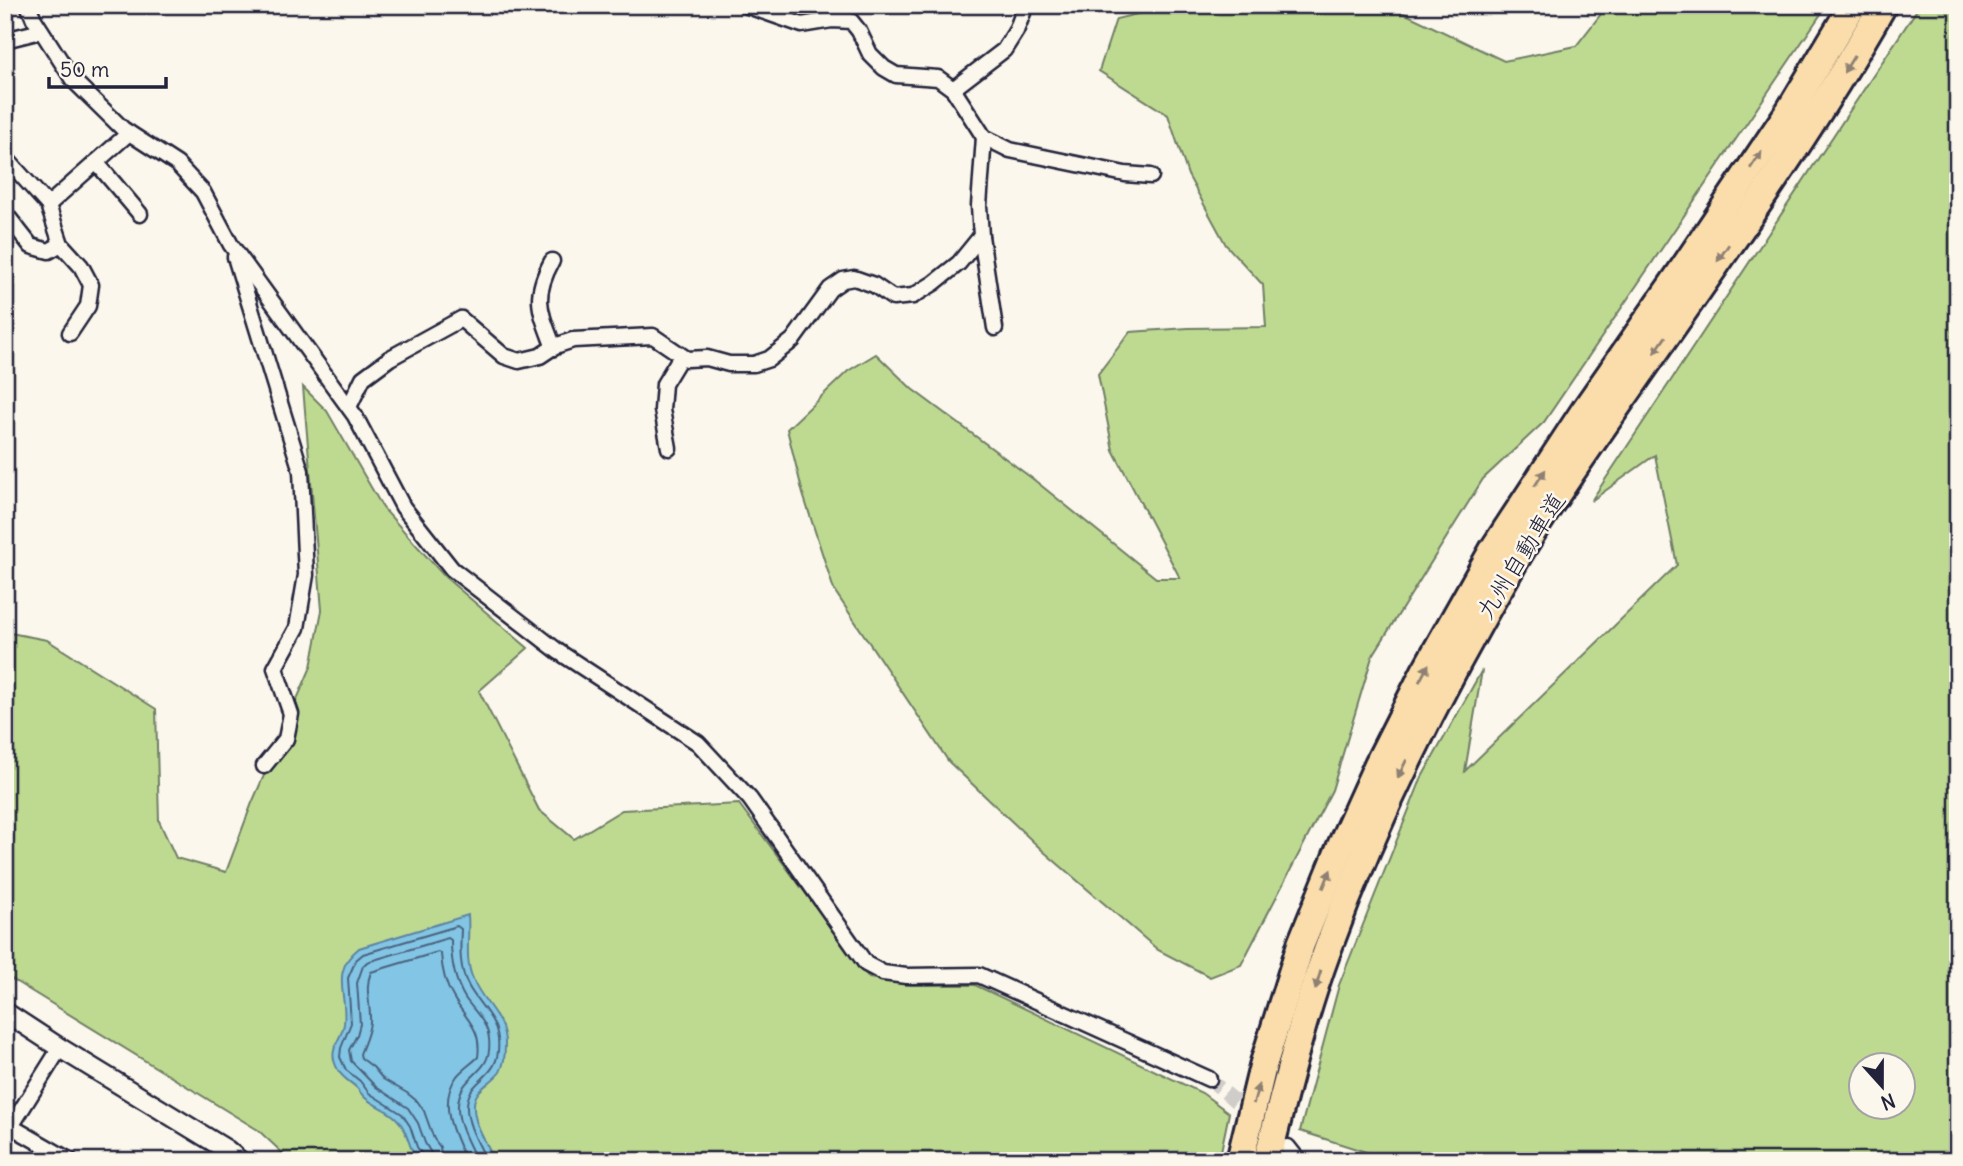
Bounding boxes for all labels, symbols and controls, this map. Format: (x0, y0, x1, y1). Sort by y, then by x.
scale bar (49, 46, 166, 90)
one-way arrow (1842, 54, 1855, 74)
text: 50 m (60, 56, 109, 83)
one-way arrow (1749, 151, 1762, 170)
one-way arrow (1717, 244, 1730, 263)
one-way arrow (1653, 336, 1667, 354)
one-way arrow (1534, 468, 1547, 487)
street label: 九州自動車道 (1469, 486, 1571, 624)
one-way arrow (1419, 663, 1430, 683)
one-way arrow (1396, 759, 1408, 779)
one-way arrow (1322, 868, 1333, 889)
one-way arrow (1312, 970, 1323, 991)
north arrow (1848, 1050, 1918, 1120)
one-way arrow (1251, 1084, 1261, 1105)
text: N (1878, 1088, 1899, 1115)

